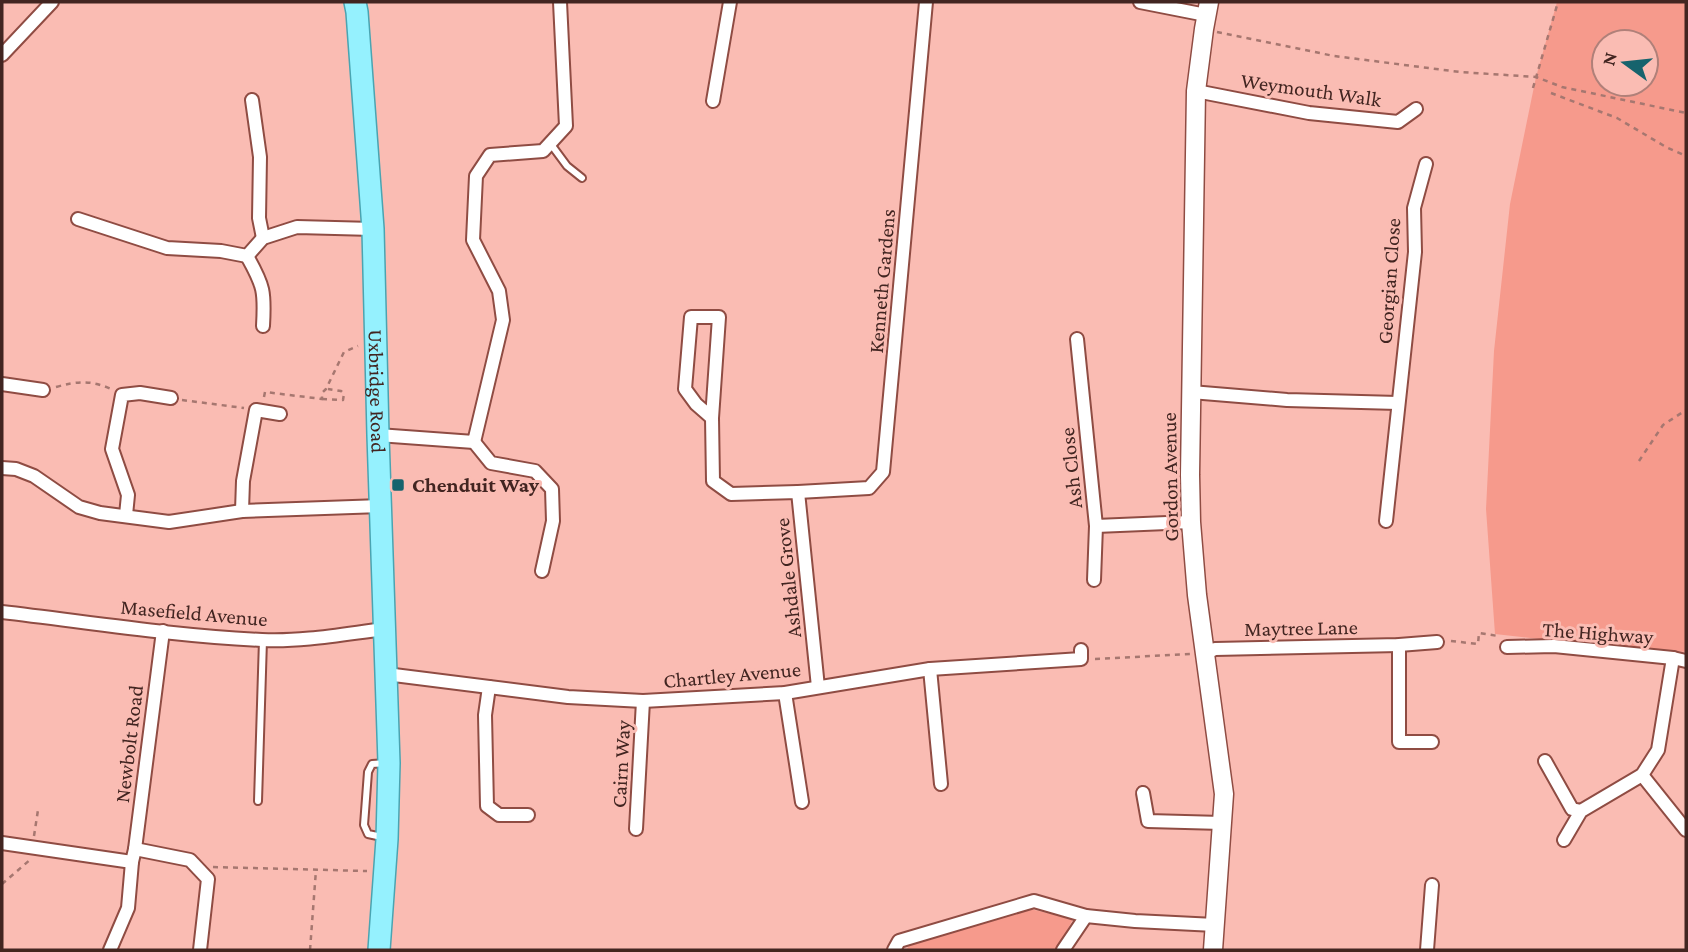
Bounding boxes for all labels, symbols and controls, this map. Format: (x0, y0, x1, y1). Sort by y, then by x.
north arrow (1590, 28, 1660, 98)
text: N (1597, 50, 1621, 68)
street label: Weymouth Walk (1239, 68, 1383, 112)
street label: Kenneth Gardens (864, 208, 900, 354)
street label: Georgian Close (1373, 217, 1405, 345)
street label: Uxbridge Road (363, 329, 391, 453)
street label: Gordon Avenue (1157, 412, 1183, 542)
street label: Ash Close (1055, 426, 1087, 510)
place label: Chenduit Way (412, 473, 540, 497)
marker: Chenduit Way (390, 477, 406, 493)
street label: Ashdale Grove (770, 517, 806, 639)
street label: Masefield Avenue (120, 595, 268, 631)
street label: Maytree Lane (1244, 615, 1358, 641)
street label: The Highway (1542, 617, 1655, 649)
street label: Chartley Avenue (662, 657, 802, 693)
street label: Newbolt Road (110, 684, 148, 804)
street label: Cairn Way (607, 719, 635, 808)

